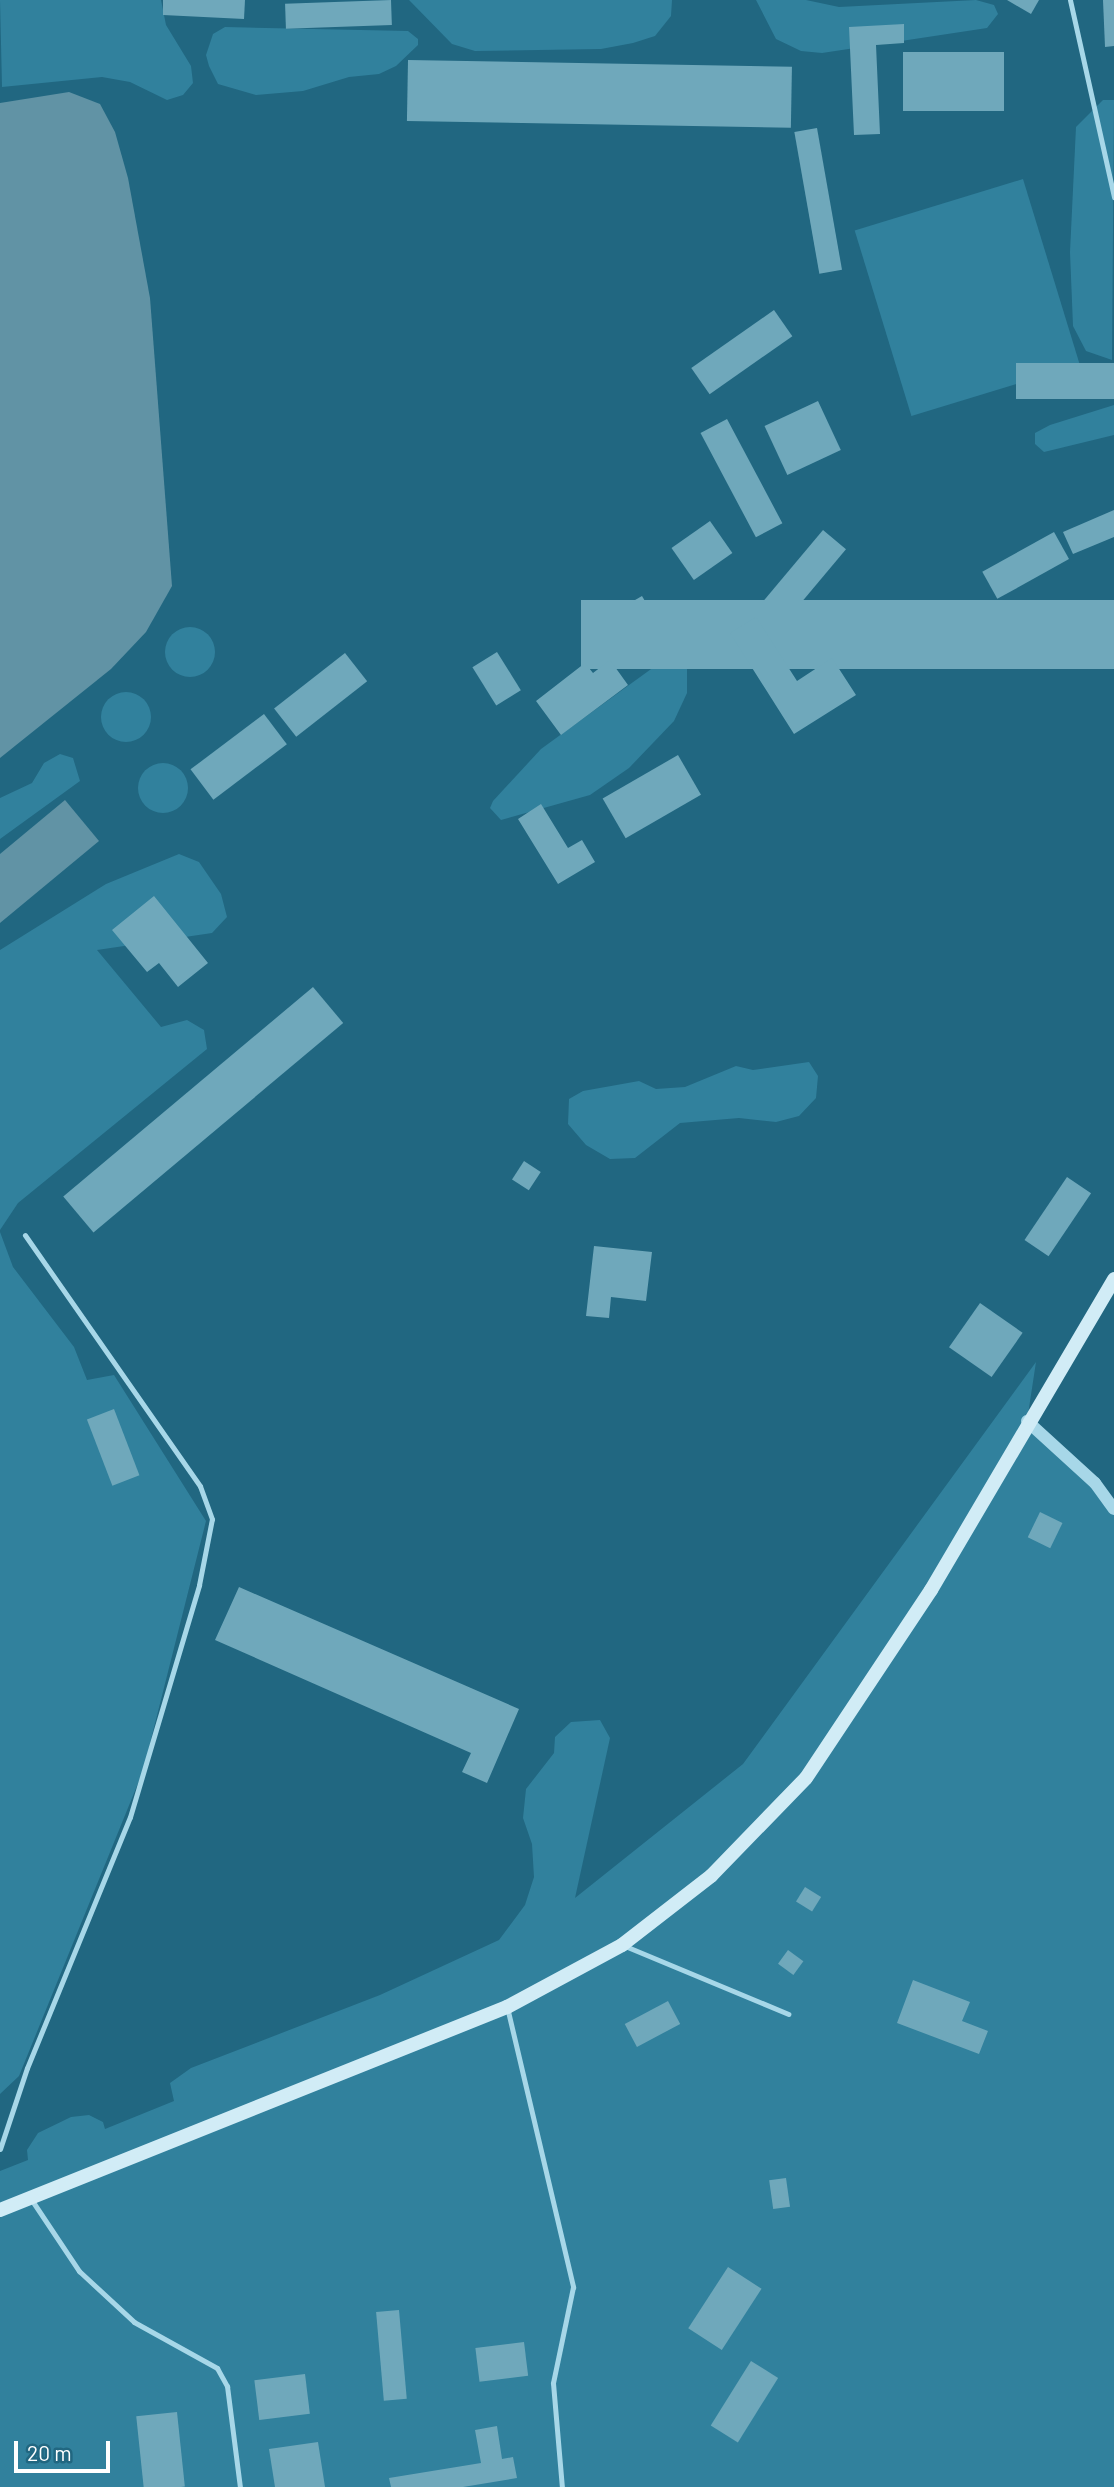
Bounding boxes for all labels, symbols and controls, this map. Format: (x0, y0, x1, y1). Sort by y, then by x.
scale bar (18, 2428, 114, 2472)
text: 20 m (27, 2440, 72, 2465)

